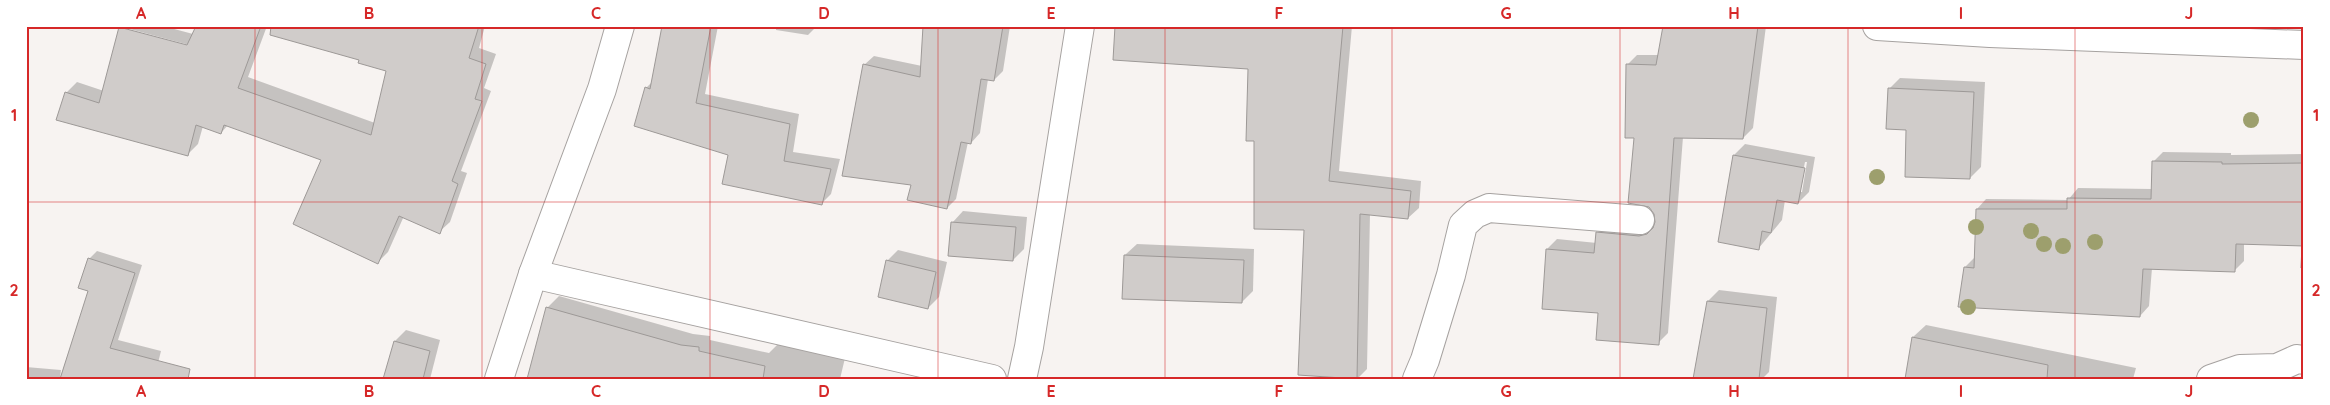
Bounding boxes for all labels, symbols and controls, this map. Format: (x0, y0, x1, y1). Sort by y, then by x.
text: A (136, 3, 147, 23)
text: B (364, 3, 374, 23)
text: C (591, 3, 601, 23)
text: D (818, 3, 830, 23)
text: E (1046, 3, 1056, 23)
text: F (1275, 3, 1284, 23)
text: G (1500, 3, 1512, 23)
text: H (1728, 3, 1740, 23)
text: I (1959, 3, 1963, 23)
text: J (2185, 3, 2193, 23)
text: 1 (11, 105, 17, 125)
text: 1 (2313, 105, 2319, 125)
text: 2 (9, 280, 19, 300)
text: 2 (2311, 280, 2321, 300)
text: A (136, 381, 147, 401)
text: B (364, 381, 374, 401)
text: C (591, 381, 601, 401)
text: D (818, 381, 830, 401)
text: E (1046, 381, 1056, 401)
text: F (1275, 381, 1284, 401)
text: G (1500, 381, 1512, 401)
text: H (1728, 381, 1740, 401)
text: I (1959, 381, 1963, 401)
text: J (2185, 381, 2193, 401)

